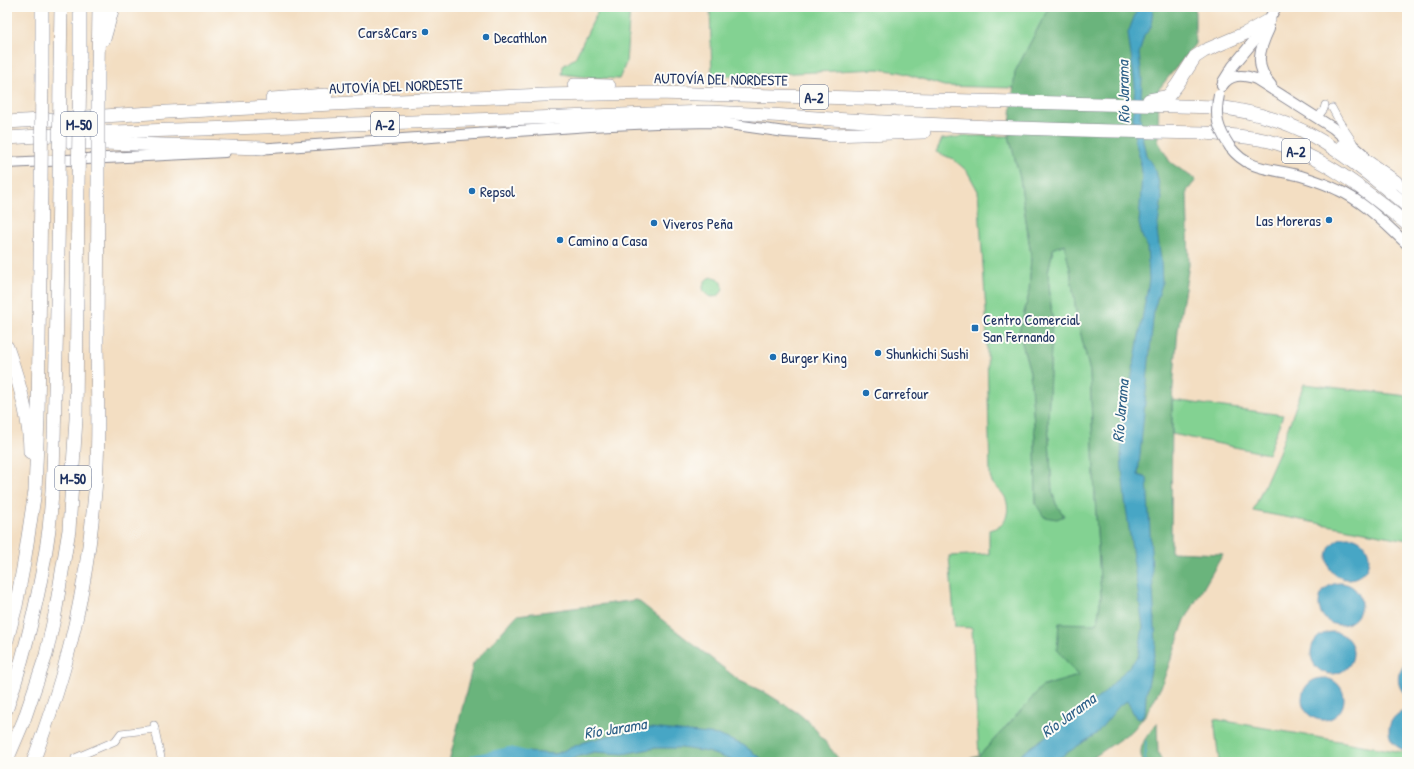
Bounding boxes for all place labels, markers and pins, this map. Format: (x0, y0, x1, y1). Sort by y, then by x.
place label: Cars&Cars (358, 22, 417, 43)
marker: Cars&Cars (420, 27, 430, 37)
place label: Decathlon (494, 27, 547, 48)
marker: Decathlon (481, 32, 491, 42)
place label: Repsol (480, 181, 515, 202)
marker: Repsol (467, 186, 477, 196)
place label: Las Moreras (1256, 210, 1321, 231)
place label: Viveros Peña (662, 213, 733, 234)
marker: Las Moreras (1324, 215, 1334, 225)
marker: Viveros Peña (649, 218, 659, 228)
place label: Camino a Casa (568, 230, 647, 251)
marker: Camino a Casa (555, 235, 565, 245)
place label: Centro Comercial San Fernando (983, 309, 1080, 347)
marker: Centro Comercial San Fernando (970, 323, 980, 333)
place label: Shunkichi Sushi (886, 343, 969, 364)
place label: Burger King (781, 347, 847, 368)
marker: Shunkichi Sushi (873, 348, 883, 358)
marker: Burger King (768, 352, 778, 362)
place label: Carrefour (874, 383, 929, 404)
marker: Carrefour (861, 388, 871, 398)

